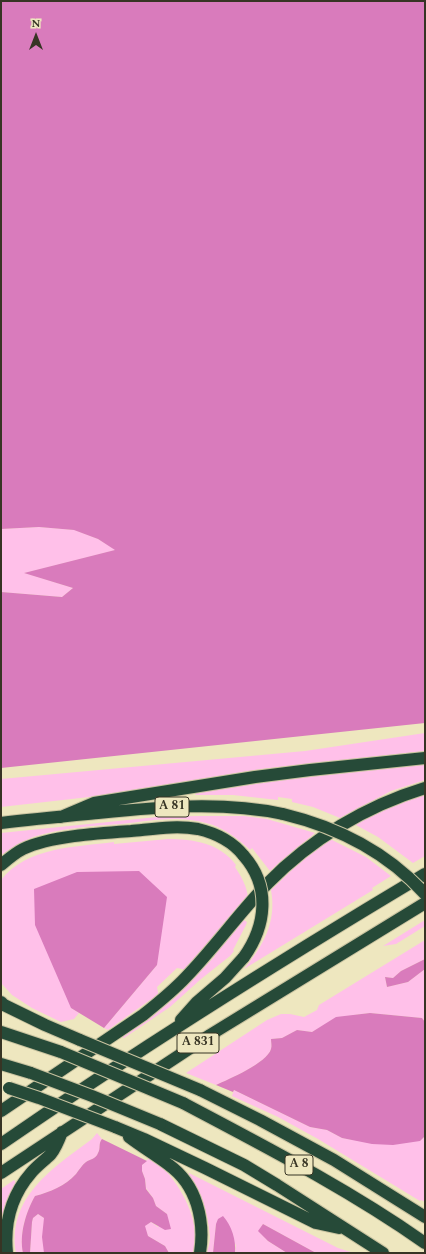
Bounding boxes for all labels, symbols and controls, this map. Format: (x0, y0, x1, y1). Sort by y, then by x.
text: N (32, 15, 40, 32)
north arrow (16, 16, 56, 56)
road number: A 81 (155, 797, 189, 817)
road number: A 831 (177, 1033, 219, 1053)
road number: A 8 (285, 1155, 313, 1175)

